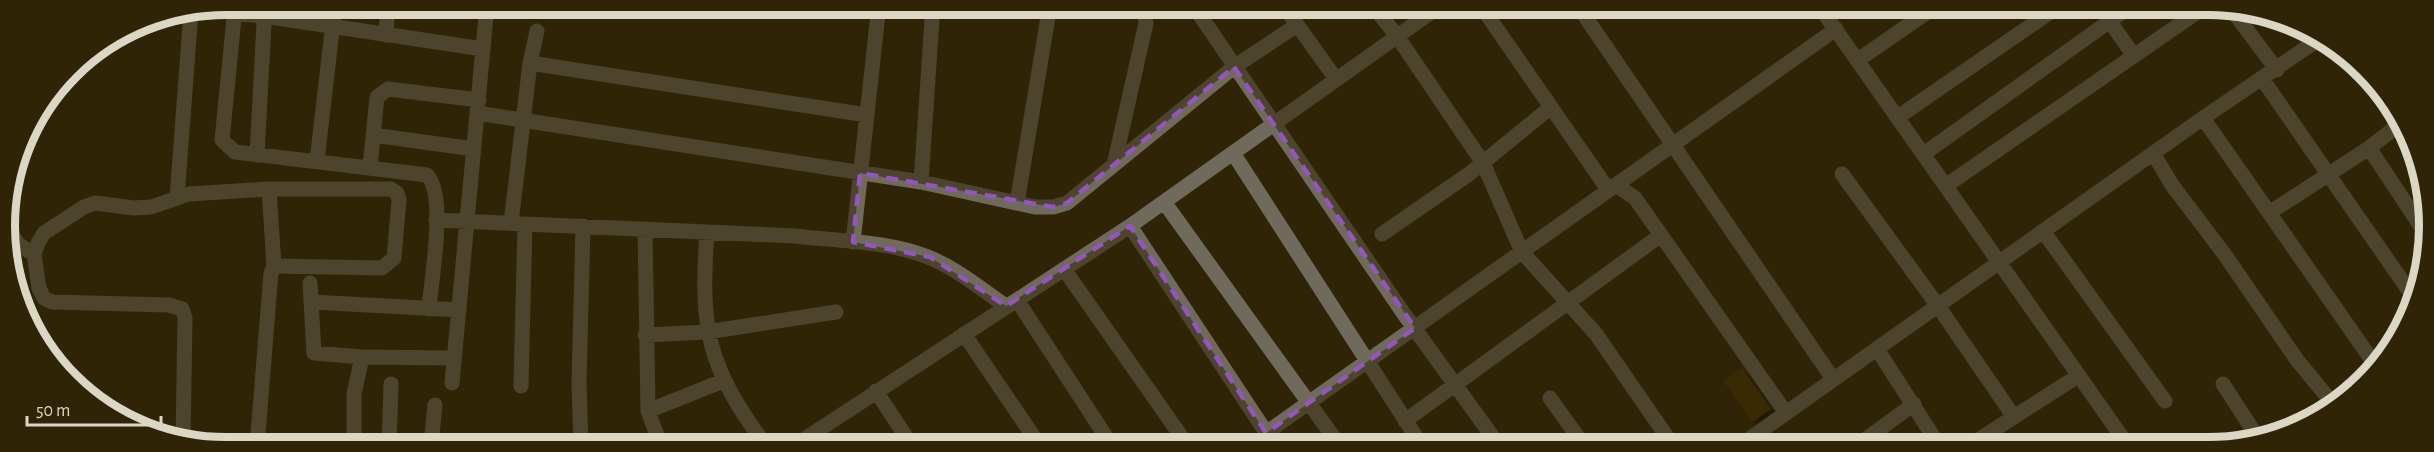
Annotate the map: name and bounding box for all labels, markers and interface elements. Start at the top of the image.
scale bar [27,389,160,427]
text: 50 m [36,402,70,420]

